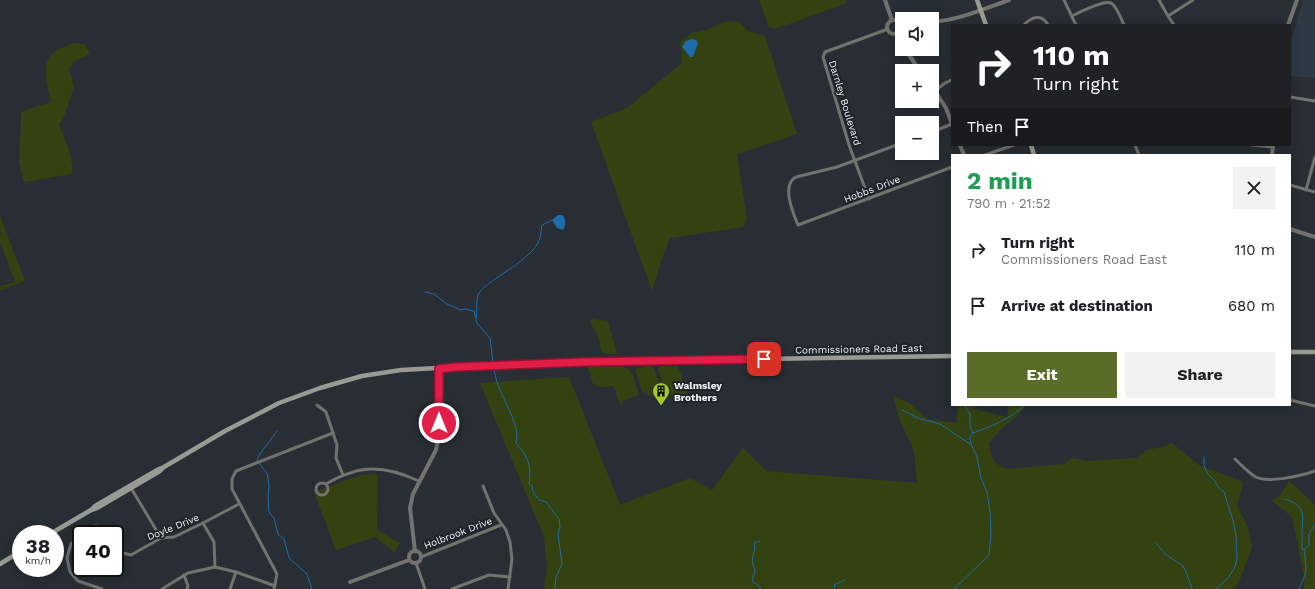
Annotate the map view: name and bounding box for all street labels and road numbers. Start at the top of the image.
street label: Darnley Boulevard [827,59,863,147]
street label: Hobbs Drive [842,173,902,205]
street label: Commissioners Road East [795,342,924,356]
street label: Doyle Drive [145,511,201,542]
street label: Holbrook Drive [422,515,494,551]

